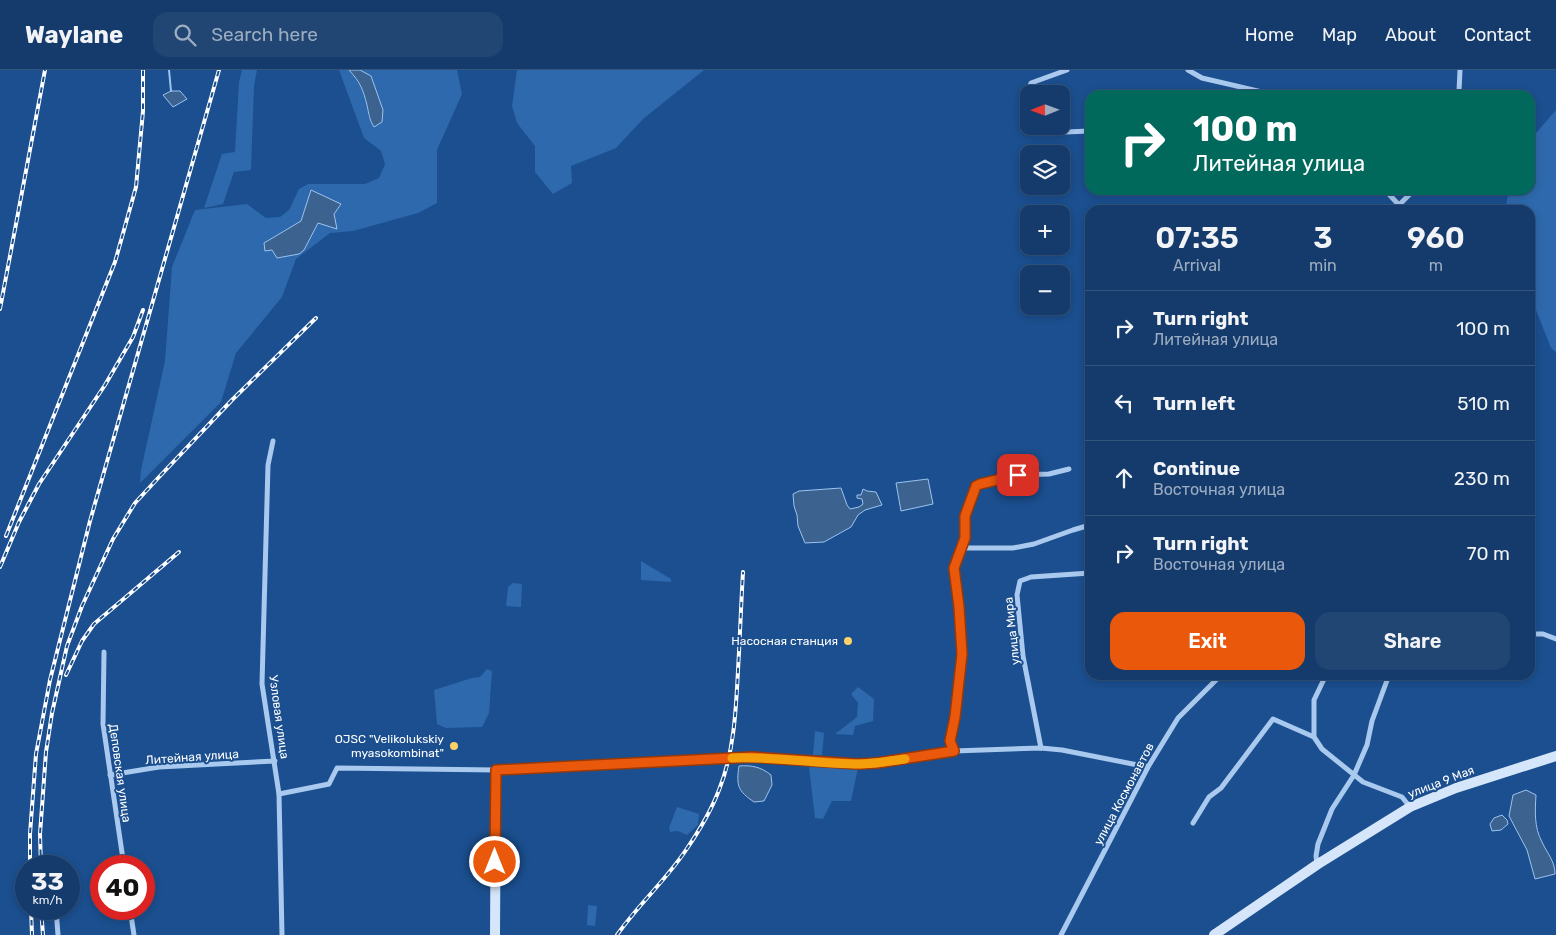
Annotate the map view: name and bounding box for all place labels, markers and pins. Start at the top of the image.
pin [997,454,1039,496]
place label: Насосная станция [731,634,838,648]
marker: Насосная станция [842,635,854,647]
place label: OJSC "Velikolukskiy myasokombinat" [335,732,444,760]
marker: OJSC "Velikolukskiy myasokombinat" [448,740,460,752]

